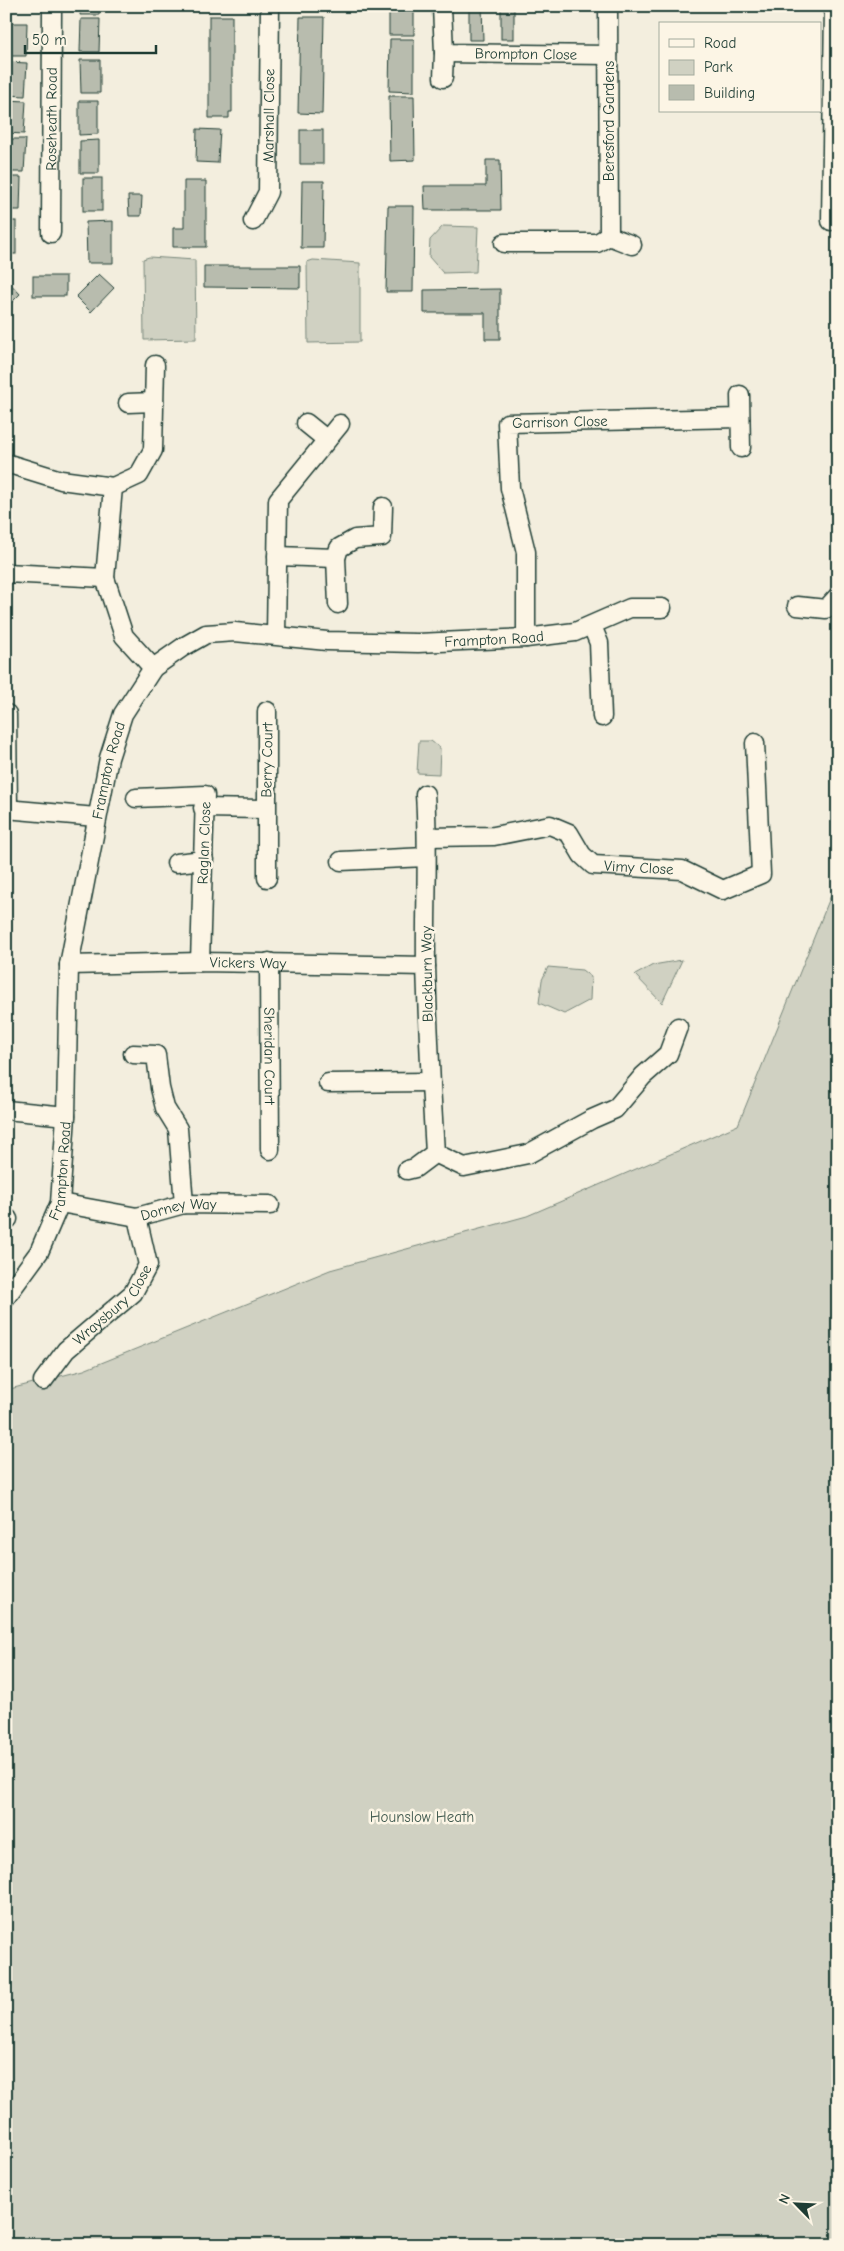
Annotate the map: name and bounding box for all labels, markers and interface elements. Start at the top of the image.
scale bar [25,22,156,54]
legend [659,22,822,112]
text: 50 m [32,31,67,49]
text: Road [704,34,736,52]
street label: Brompton Close [475,44,578,64]
text: Park [704,58,733,76]
street label: Beresford Gardens [600,61,618,181]
street label: Roseheath Road [42,67,61,171]
street label: Marshall Close [259,68,278,163]
text: Building [704,84,755,102]
street label: Garrison Close [512,412,608,432]
street label: Frampton Road [444,627,545,651]
street label: Frampton Road [88,719,129,821]
street label: Berry Court [257,721,277,798]
street label: Raglan Close [194,801,214,885]
street label: Vimy Close [604,857,675,879]
street label: Blackburn Way [417,925,437,1022]
street label: Vickers Way [209,953,287,973]
street label: Sheridan Court [260,1007,279,1105]
street label: Frampton Road [45,1121,75,1223]
street label: Dorney Way [139,1195,217,1225]
street label: Wraysbury Close [69,1261,156,1349]
park label: Hounslow Heath [370,1808,474,1826]
north arrow [772,2178,822,2228]
text: N [775,2191,794,2207]

